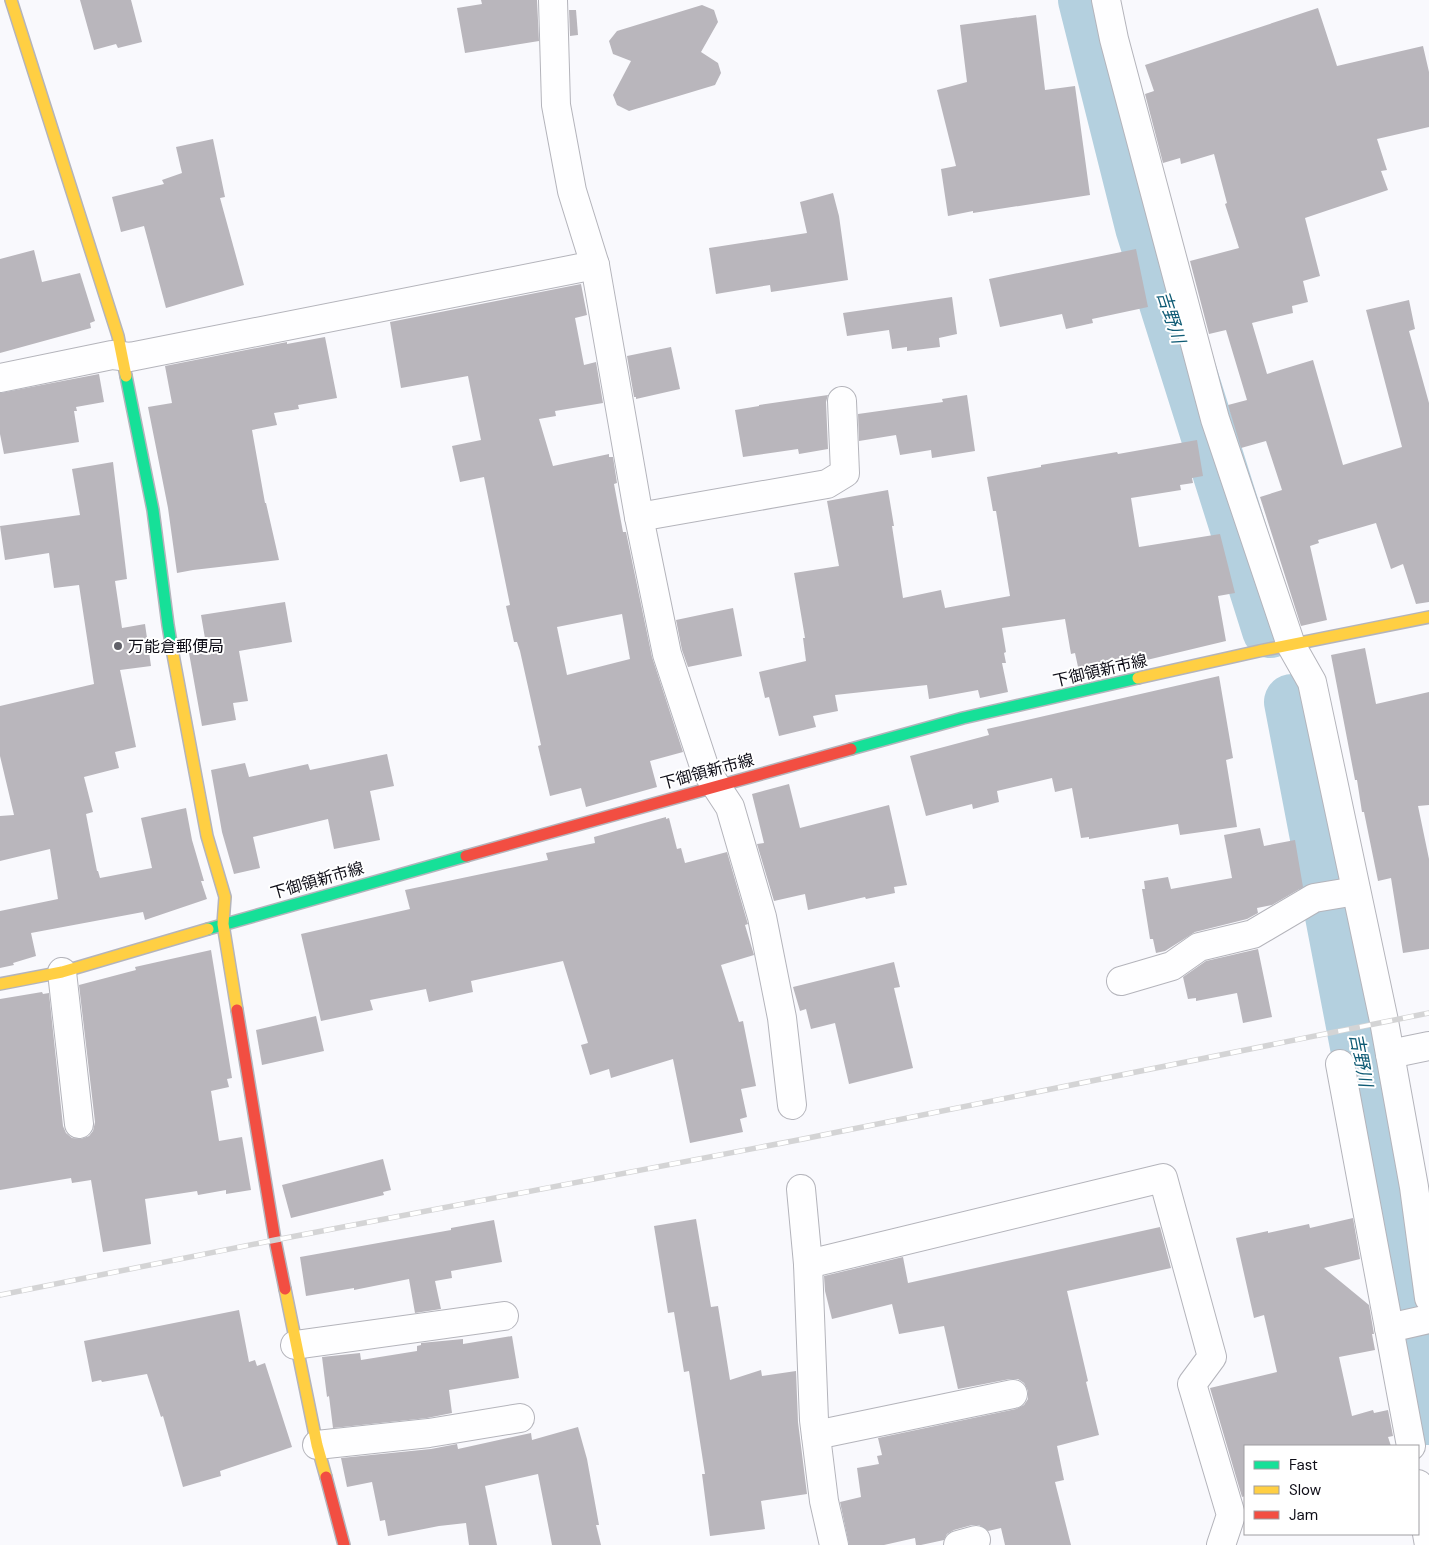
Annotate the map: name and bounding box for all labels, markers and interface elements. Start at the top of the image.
water label: 吉野川 [1151,288,1191,348]
place label: 万能倉郵便局 [128,636,224,657]
marker: 万能倉郵便局 [112,640,124,652]
street label: 下御領新市線 [1051,649,1149,692]
street label: 下御領新市線 [658,749,756,794]
street label: 下御領新市線 [268,857,366,904]
water label: 吉野川 [1344,1031,1378,1091]
legend [1244,1445,1419,1535]
text: Fast [1289,1455,1318,1475]
text: Slow [1289,1480,1322,1500]
text: Jam [1289,1505,1318,1525]

